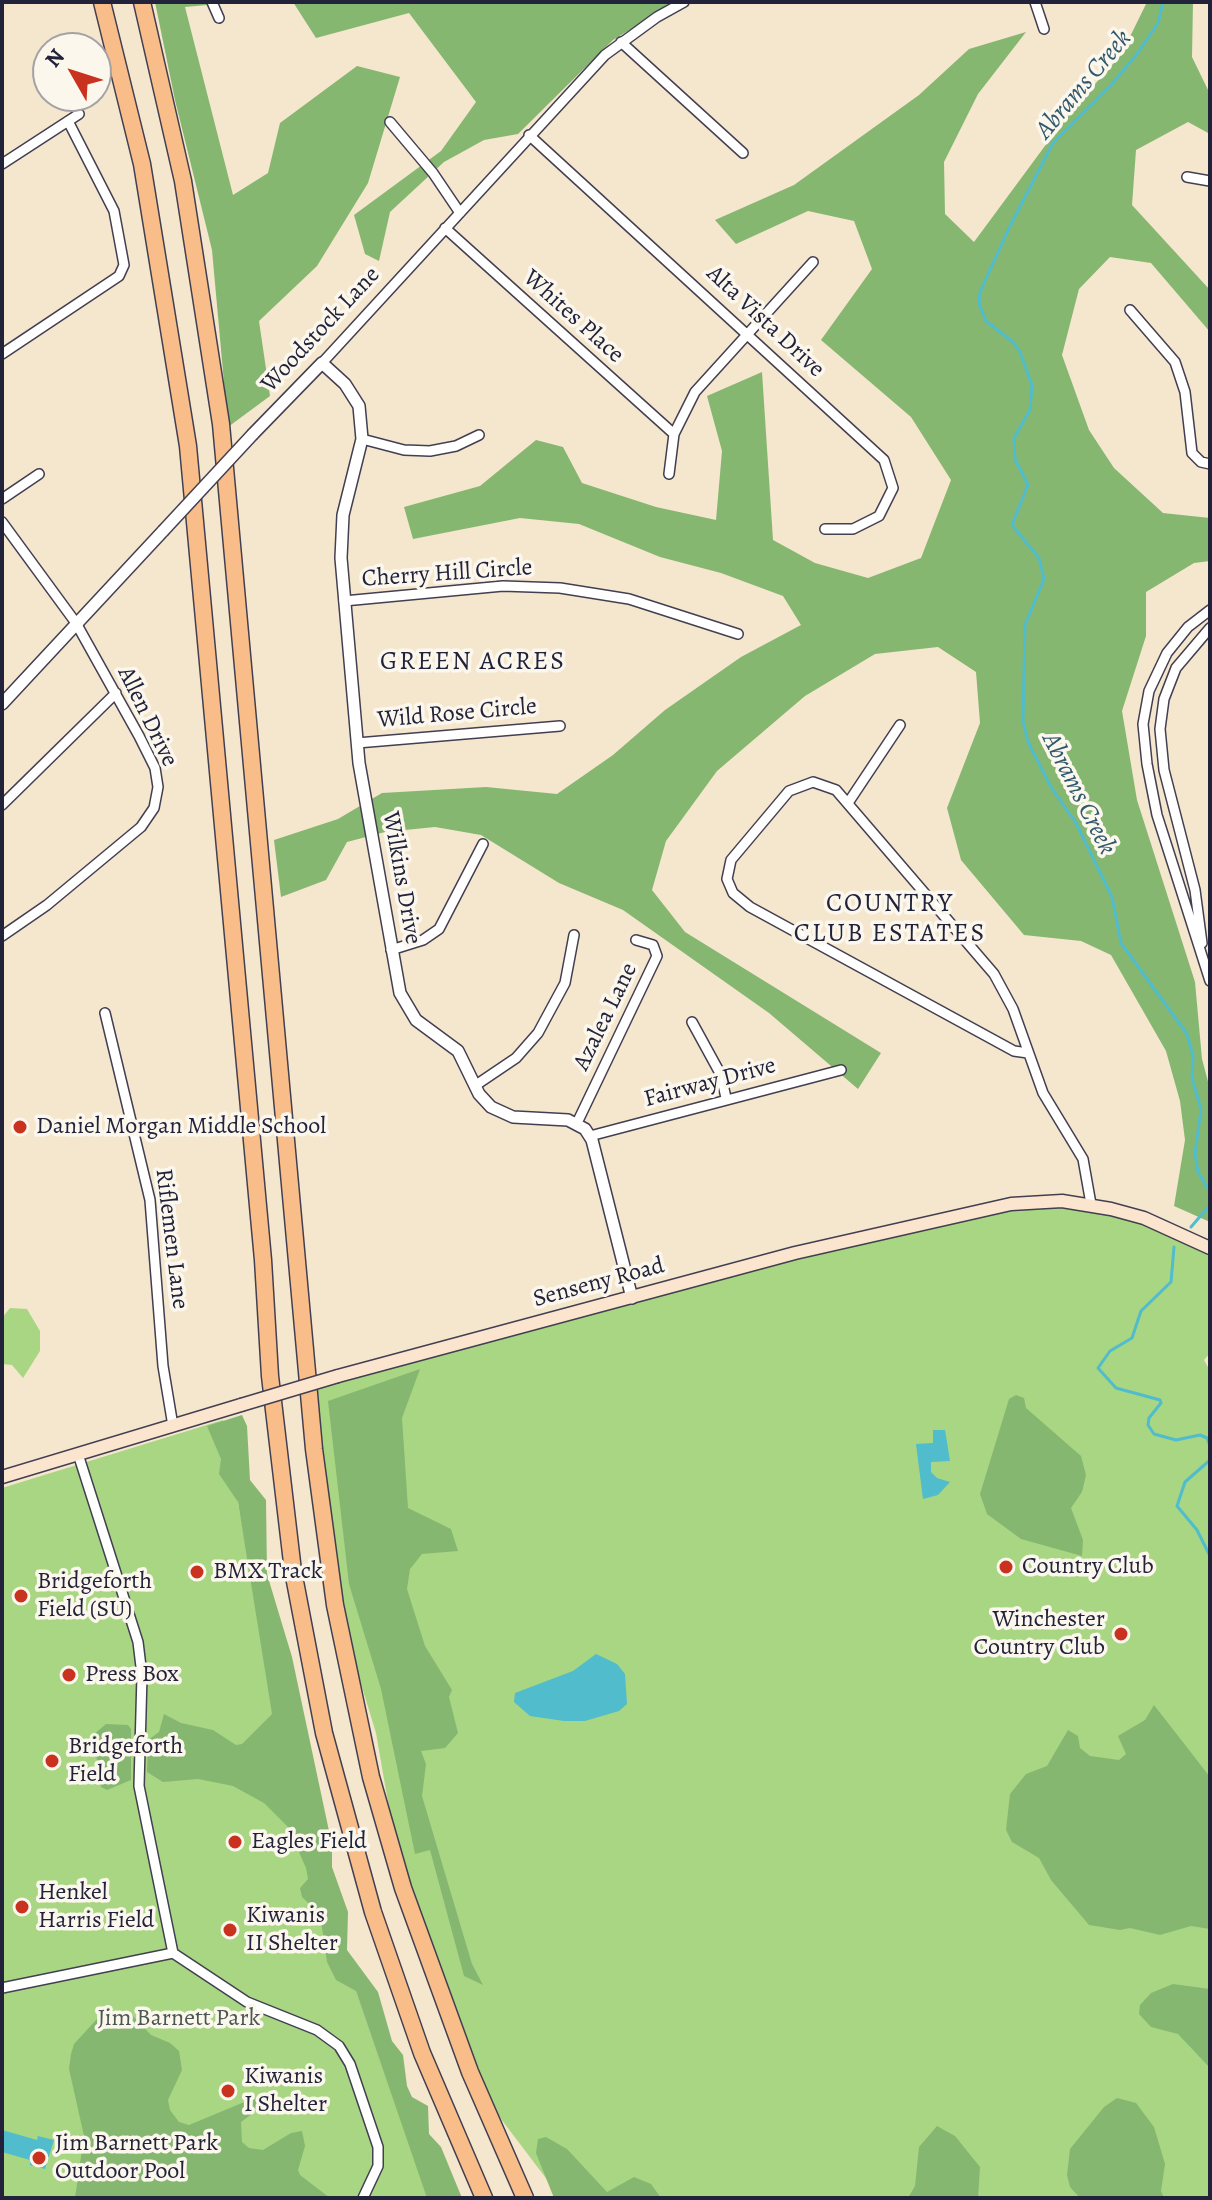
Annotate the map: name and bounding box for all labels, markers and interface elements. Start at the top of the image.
water label: Abrams Creek [1029,24,1139,146]
north arrow [32,32,112,112]
text: N [38,42,72,74]
street label: Alta Vista Drive [700,260,830,384]
street label: Woodstock Lane [256,261,386,399]
street label: Whites Place [517,264,629,370]
street label: Cherry Hill Circle [361,554,533,594]
district label: GREEN ACRES [380,647,566,679]
street label: Allen Drive [110,662,184,772]
street label: Wild Rose Circle [376,693,538,735]
water label: Abrams Creek [1034,728,1122,860]
street label: Wilkins Drive [375,809,427,947]
district label: COUNTRY CLUB ESTATES [794,889,986,950]
street label: Azalea Lane [568,959,644,1075]
street label: Fairway Drive [641,1052,779,1114]
place label: Daniel Morgan Middle School [36,1113,326,1141]
marker: Daniel Morgan Middle School [11,1118,29,1136]
street label: Riflemen Lane [148,1167,194,1311]
street label: Senseny Road [530,1252,668,1314]
place label: Country Club [1022,1553,1154,1581]
place label: BMX Track [213,1558,323,1586]
marker: Country Club [997,1558,1015,1576]
marker: BMX Track [188,1563,206,1581]
place label: Bridgeforth Field (SU) [37,1568,152,1624]
marker: Bridgeforth Field (SU) [12,1587,30,1605]
place label: Winchester Country Club [973,1606,1105,1662]
marker: Winchester Country Club [1112,1625,1130,1643]
place label: Press Box [85,1661,179,1689]
marker: Press Box [60,1666,78,1684]
place label: Bridgeforth Field [68,1733,183,1789]
marker: Bridgeforth Field [43,1752,61,1770]
place label: Eagles Field [251,1828,367,1856]
marker: Eagles Field [226,1833,244,1851]
place label: Henkel Harris Field [38,1879,154,1935]
marker: Henkel Harris Field [13,1898,31,1916]
place label: Kiwanis II Shelter [246,1902,338,1958]
marker: Kiwanis II Shelter [221,1921,239,1939]
park label: Jim Barnett Park [97,2005,261,2033]
place label: Kiwanis I Shelter [244,2063,327,2119]
marker: Kiwanis I Shelter [219,2082,237,2100]
place label: Jim Barnett Park Outdoor Pool [55,2130,218,2186]
marker: Jim Barnett Park Outdoor Pool [30,2149,48,2167]

